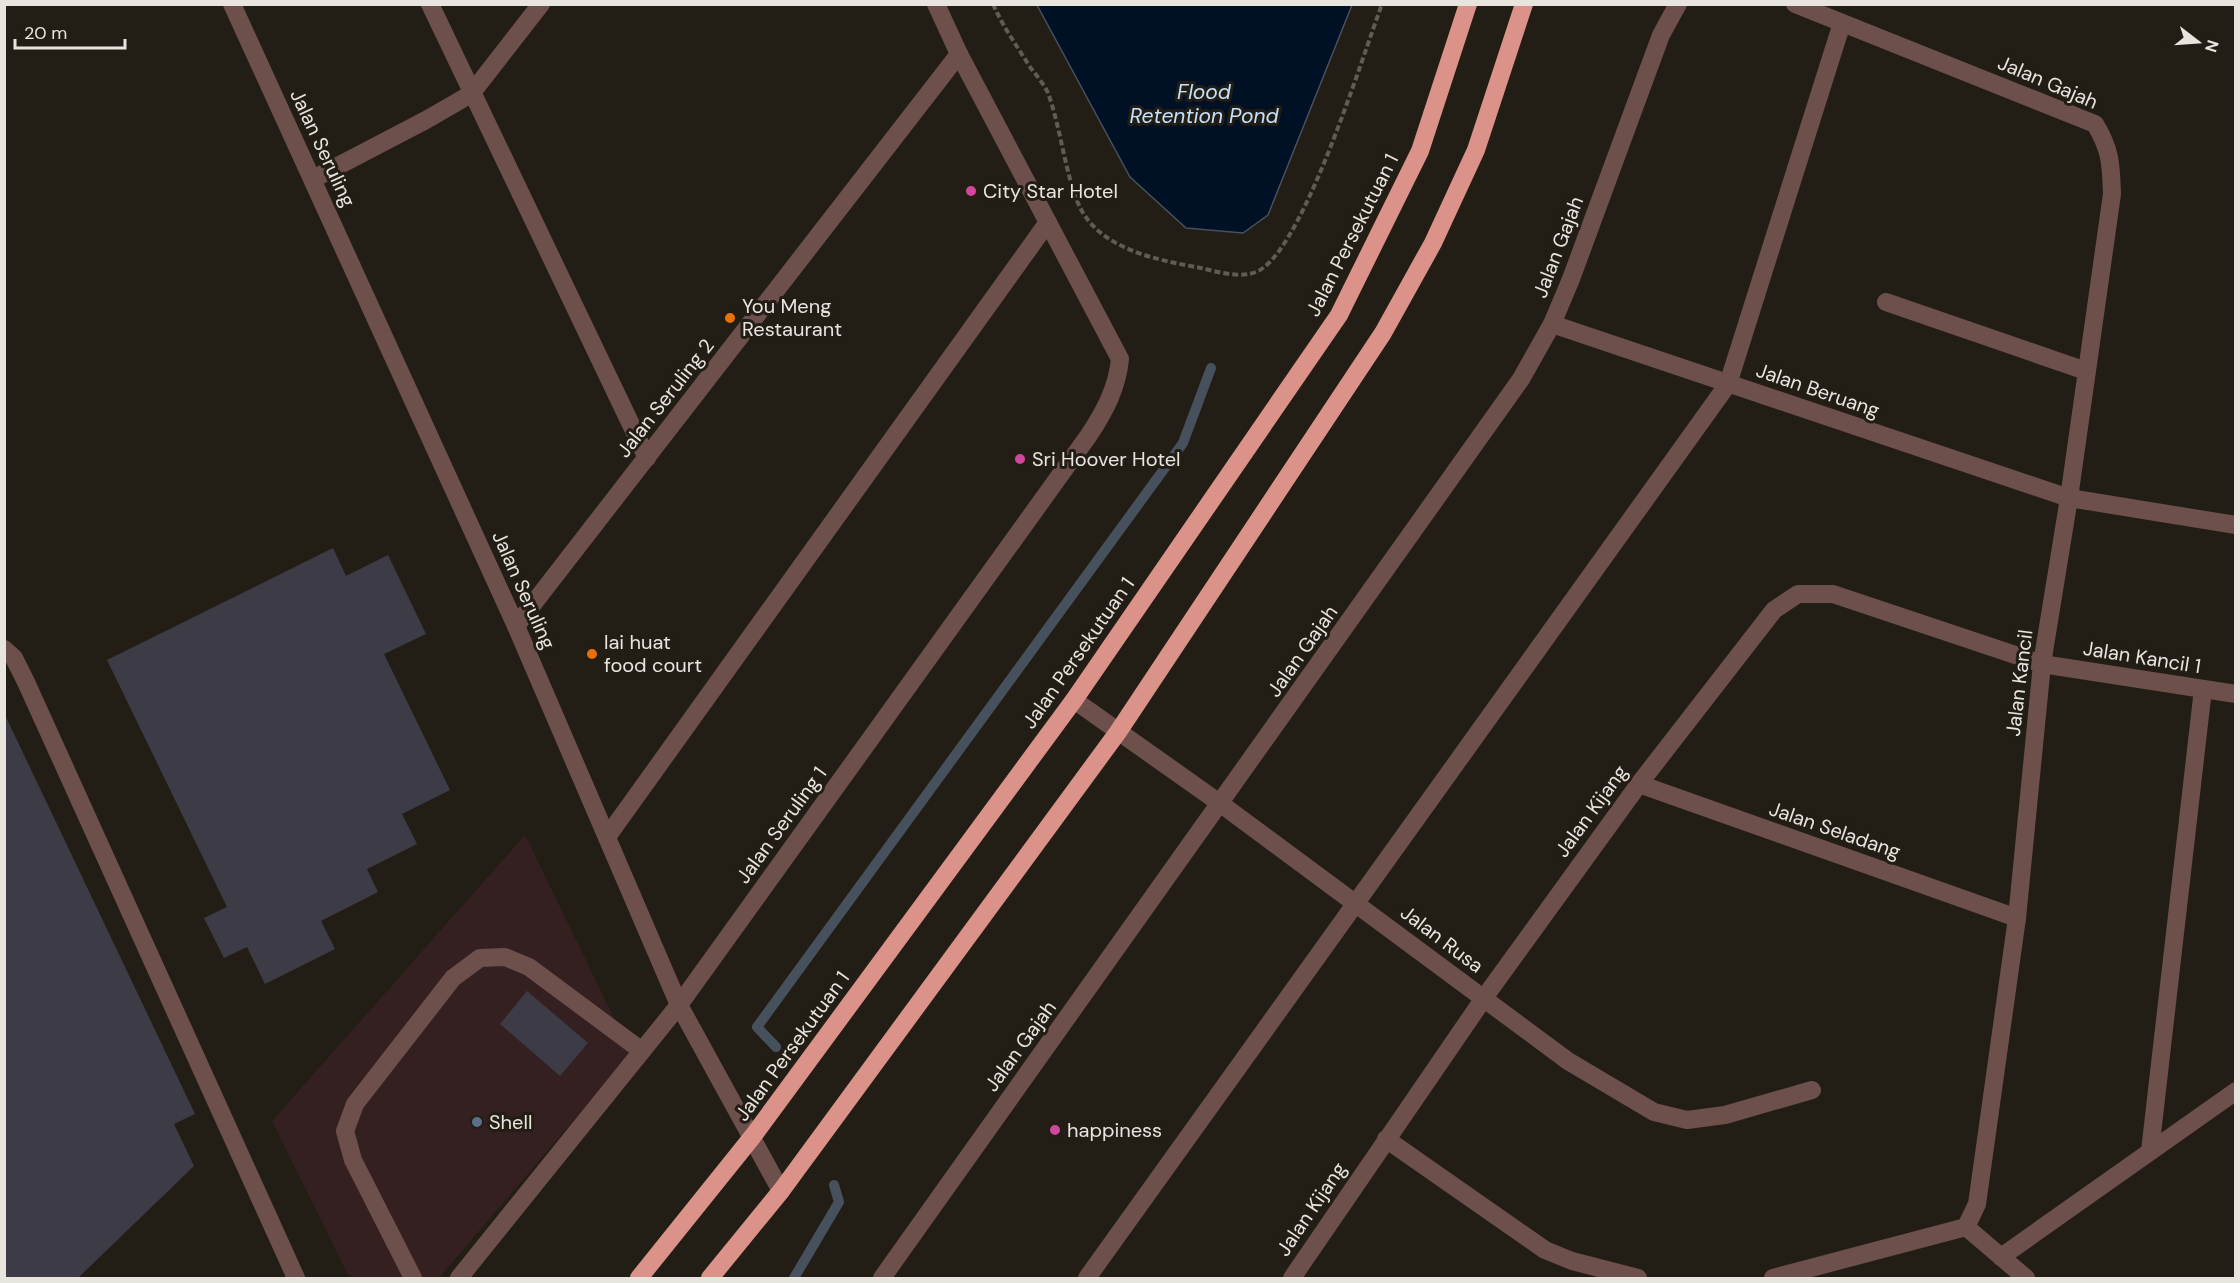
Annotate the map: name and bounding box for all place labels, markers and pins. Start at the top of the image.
place label: City Star Hotel [983,178,1118,204]
marker: City Star Hotel [964,184,978,198]
place label: You Meng Restaurant [742,293,842,342]
marker: You Meng Restaurant [723,311,737,325]
place label: Sri Hoover Hotel [1032,446,1181,472]
marker: Sri Hoover Hotel [1013,452,1027,466]
place label: lai huat food court [604,629,702,678]
marker: lai huat food court [585,647,599,661]
place label: Shell [489,1109,532,1135]
marker: Shell [470,1115,484,1129]
place label: happiness [1067,1117,1162,1143]
marker: happiness [1048,1123,1062,1137]

